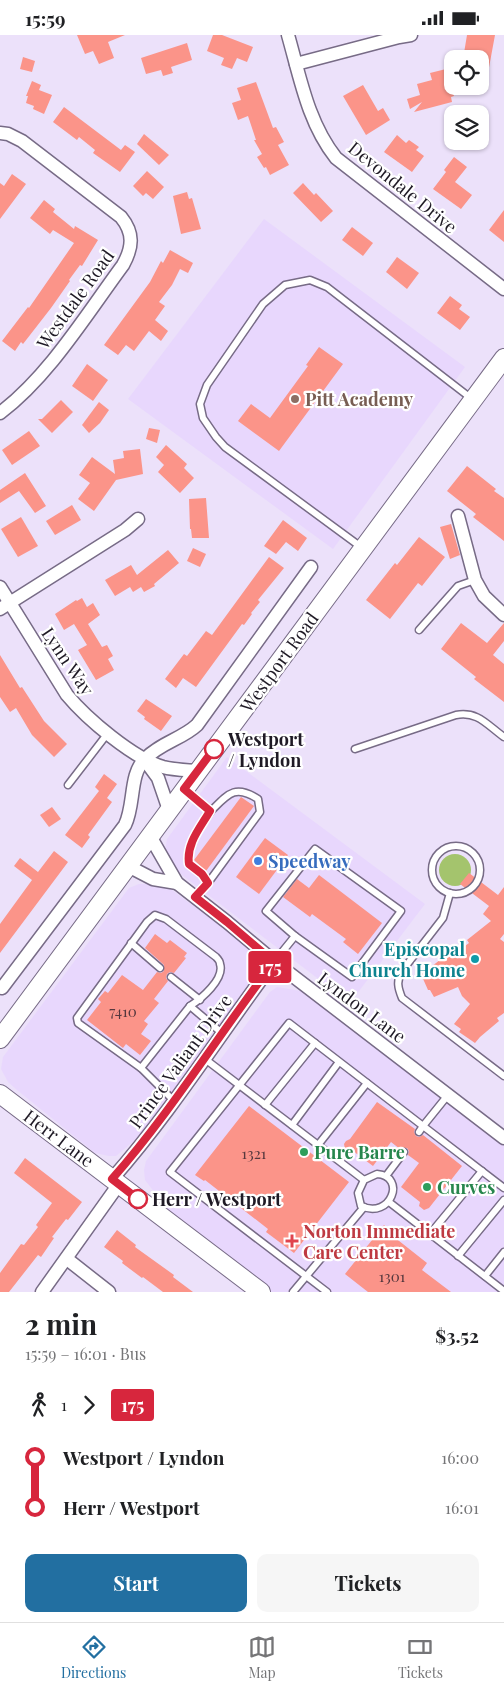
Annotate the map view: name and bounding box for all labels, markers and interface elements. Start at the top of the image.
text: 15:59 [25,5,66,31]
map controls [444,50,489,150]
button: locate [444,50,489,95]
button: layers [444,105,489,150]
street label: Devondale Drive [344,136,462,238]
street label: Westdale Road [30,244,120,354]
place label: Pitt Academy [305,387,414,411]
marker: Pitt Academy [289,393,301,405]
street label: Westport Road [234,607,324,718]
street label: Lynn Way [36,622,100,700]
place label: Westport / Lyndon [227,727,304,772]
marker: Westport / Lyndon [204,739,224,759]
place label: Speedway [268,849,351,873]
marker: Speedway [252,855,264,867]
place label: Episcopal Church Home [349,937,465,982]
line badge: 175 [241,951,299,983]
marker: Episcopal Church Home [469,953,481,965]
text: 175 [258,955,282,979]
street label: Lyndon Lane [313,966,411,1048]
street label: Prince Valiant Drive [123,989,237,1133]
house number: 7410 [109,1001,137,1021]
street label: Herr Lane [19,1104,99,1172]
place label: Pure Barre [314,1140,405,1164]
house number: 1321 [242,1143,267,1163]
marker: Pure Barre [298,1146,310,1158]
place label: Curves [437,1175,495,1199]
marker: Curves [421,1181,433,1193]
place label: Herr / Westport [152,1187,282,1211]
marker: Herr / Westport [128,1189,148,1209]
place label: Norton Immediate Care Center [303,1219,455,1264]
marker: Norton Immediate Care Center [285,1234,299,1248]
house number: 1301 [379,1266,406,1286]
text: 2 min [25,1305,97,1342]
text: $3.52 [435,1322,479,1348]
text: 15:59 – 16:01 · Bus [25,1343,146,1364]
icon: walk [25,1391,53,1419]
icon: forward [75,1391,103,1419]
text: 175 [121,1393,144,1417]
text: 1 [61,1394,67,1415]
text: Westport / Lyndon [63,1444,224,1470]
text: 16:00 [441,1447,479,1468]
text: Herr / Westport [63,1494,200,1520]
text: 16:01 [445,1497,479,1518]
button: Start [25,1554,247,1612]
button: Tickets [257,1554,479,1612]
tab: Directions [61,1633,126,1682]
tab: Map [248,1633,276,1682]
tab: Tickets [398,1633,443,1682]

